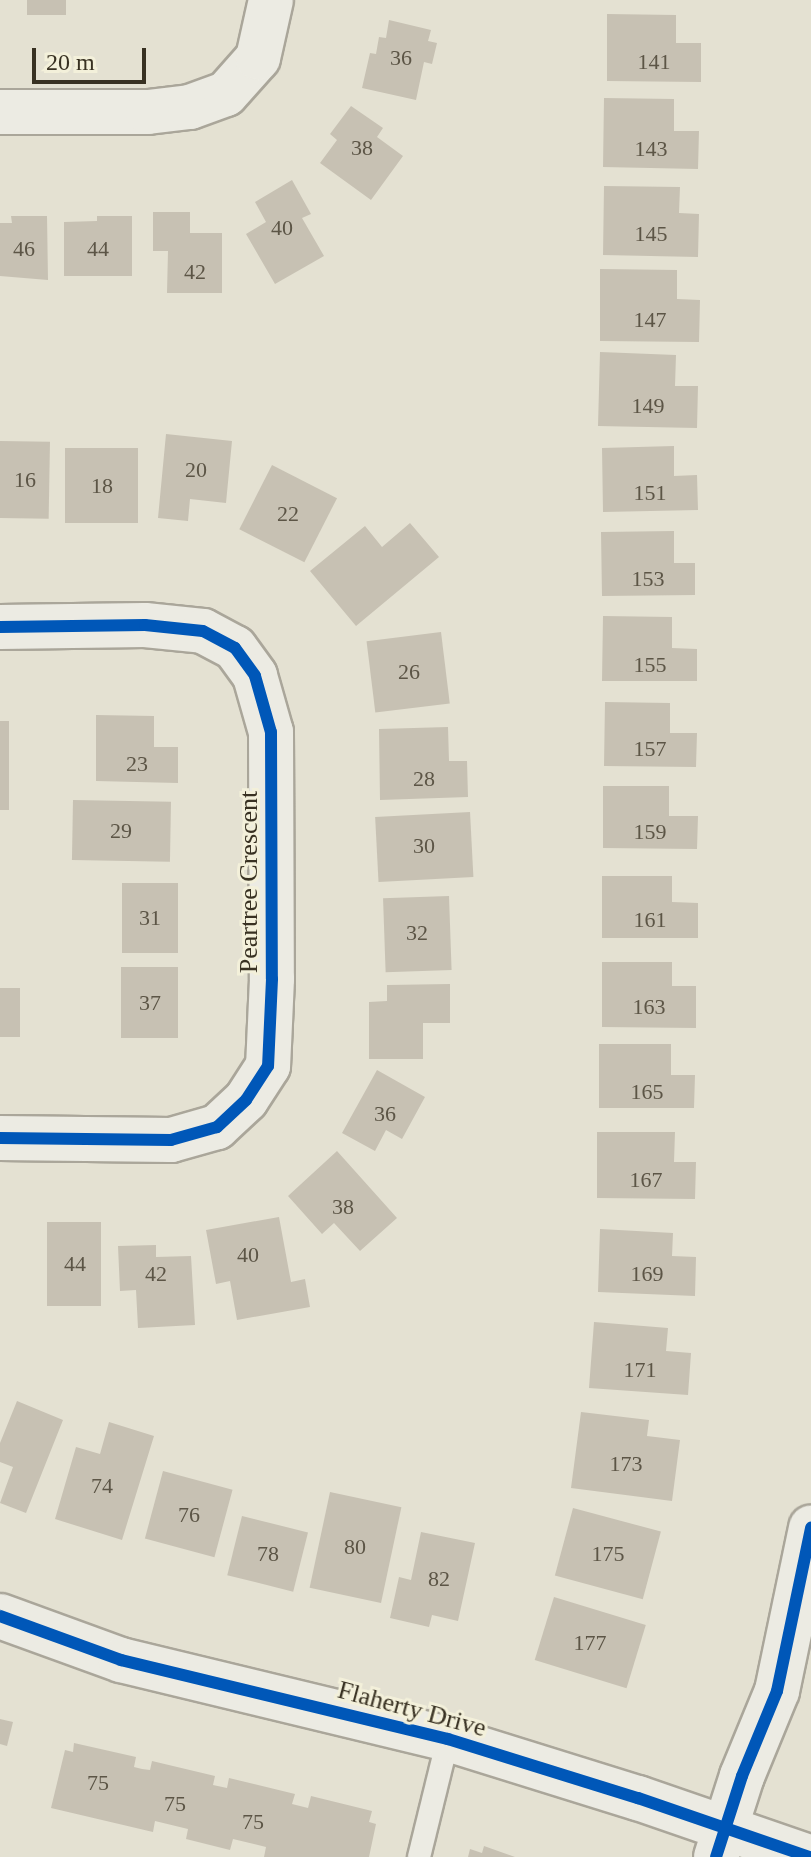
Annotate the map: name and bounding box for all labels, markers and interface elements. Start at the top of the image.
scale bar [36,32,150,82]
house number: 36 [390,45,412,71]
text: 20 m [46,49,95,75]
house number: 141 [638,49,670,75]
house number: 38 [351,135,373,161]
house number: 143 [634,136,668,162]
house number: 40 [271,215,293,241]
house number: 145 [634,221,668,247]
house number: 46 [13,236,35,262]
house number: 44 [87,236,109,262]
house number: 42 [184,259,206,285]
house number: 147 [634,307,666,333]
house number: 149 [632,393,664,419]
house number: 20 [185,457,207,483]
house number: 16 [14,467,36,493]
house number: 18 [91,473,113,499]
house number: 151 [634,480,666,506]
house number: 22 [277,501,299,527]
house number: 153 [632,566,664,592]
house number: 155 [634,652,666,678]
house number: 26 [398,659,420,685]
house number: 157 [634,736,666,762]
house number: 23 [126,751,148,777]
house number: 28 [413,766,435,792]
street label: Peartree Crescent [233,791,265,973]
house number: 29 [110,818,132,844]
house number: 159 [634,819,666,845]
house number: 30 [413,833,435,859]
house number: 31 [139,905,161,931]
house number: 161 [634,907,666,933]
house number: 32 [406,920,428,946]
house number: 37 [139,990,161,1016]
house number: 163 [632,994,666,1020]
house number: 165 [630,1079,664,1105]
house number: 36 [374,1101,396,1127]
house number: 167 [630,1167,662,1193]
house number: 38 [332,1194,354,1220]
house number: 40 [237,1242,259,1268]
house number: 44 [64,1251,86,1277]
house number: 42 [145,1261,167,1287]
house number: 169 [630,1261,664,1287]
house number: 171 [624,1357,656,1383]
house number: 173 [610,1451,642,1477]
house number: 74 [91,1473,113,1499]
house number: 76 [178,1502,200,1528]
house number: 80 [344,1534,366,1560]
house number: 78 [257,1541,279,1567]
house number: 175 [592,1541,624,1567]
house number: 82 [428,1566,450,1592]
house number: 177 [574,1630,606,1656]
street label: Flaherty Drive [334,1674,490,1744]
house number: 75 [87,1770,109,1796]
house number: 75 [164,1791,186,1817]
house number: 75 [242,1809,264,1835]

